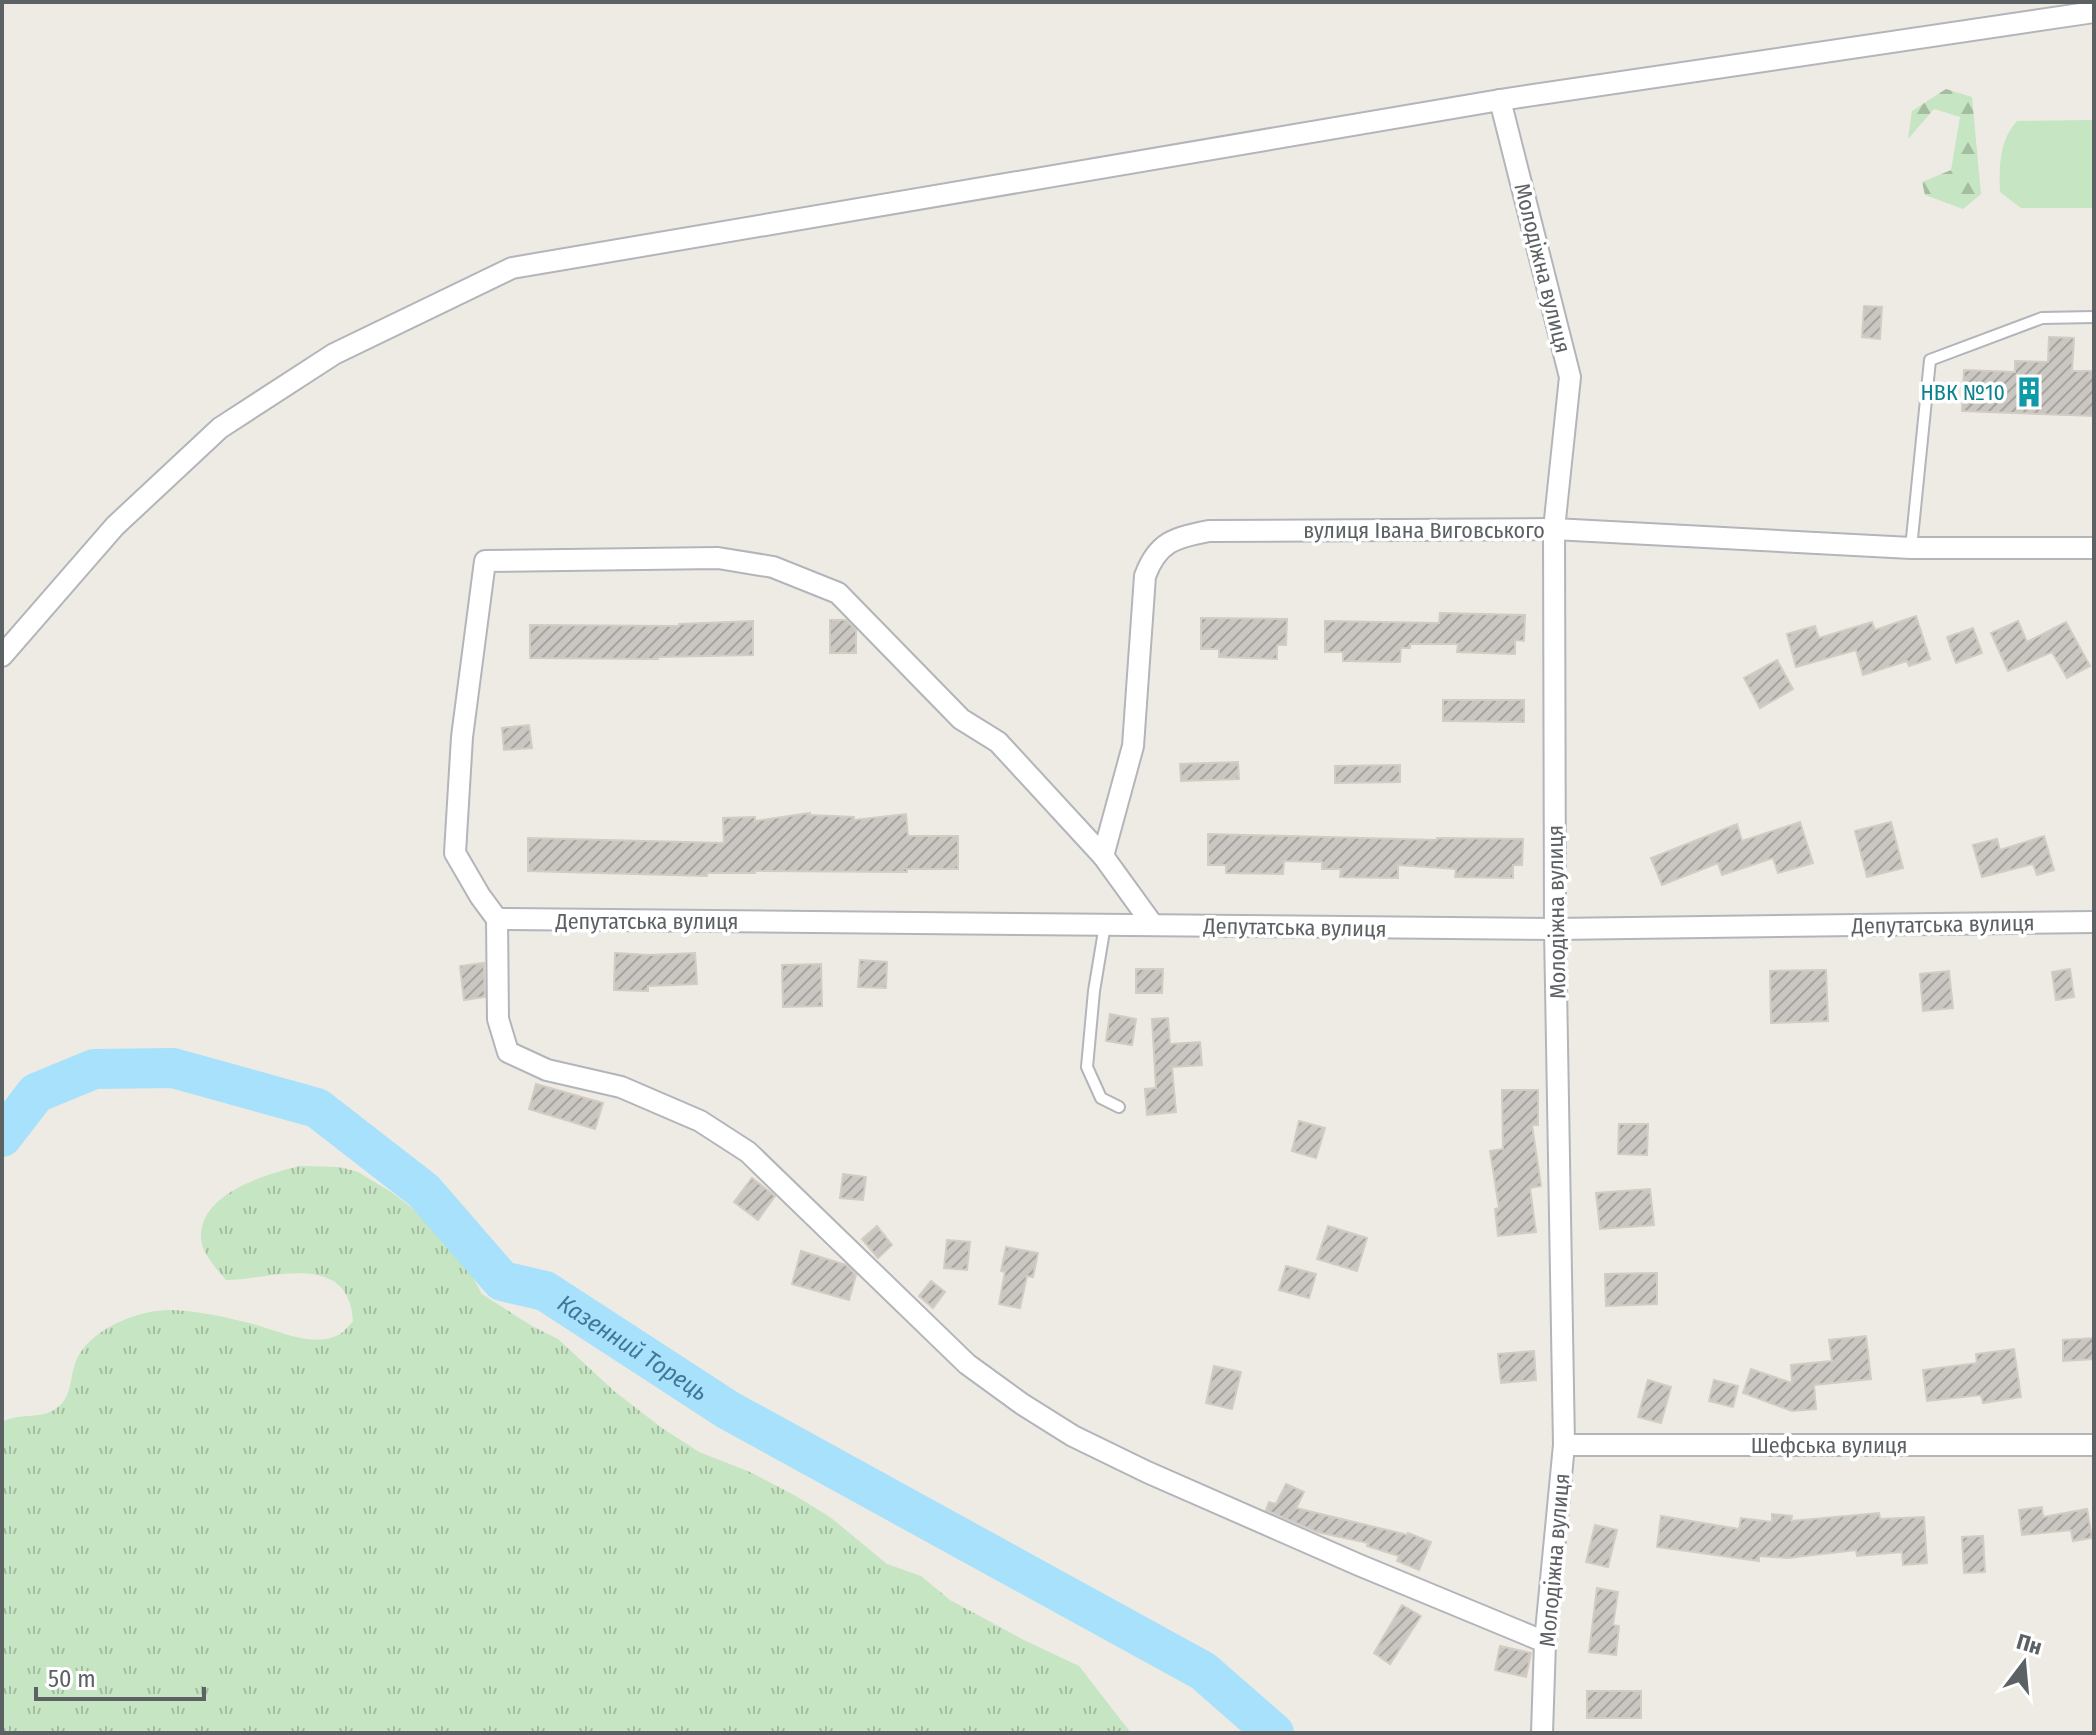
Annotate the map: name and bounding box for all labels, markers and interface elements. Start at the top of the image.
street label: Молодіжна вулиця [1508,180,1577,356]
building icon: НВК №10 [2012,375,2046,409]
place label: НВК №10 [1921,379,2005,406]
street label: вулиця Івана Виговського [1303,517,1545,544]
street label: Молодіжна вулиця [1541,825,1572,999]
street label: Депутатська вулиця [555,908,739,935]
street label: Депутатська вулиця [1850,909,2035,940]
street label: Депутатська вулиця [1202,912,1387,943]
water label: Казенний Торець [552,1289,713,1407]
street label: Шефська вулиця [1751,1432,1907,1459]
street label: Молодіжна вулиця [1533,1472,1576,1648]
north arrow [1984,1623,2064,1703]
text: Пн [2014,1628,2045,1661]
scale bar [36,1651,204,1701]
text: 50 m [48,1665,96,1693]

